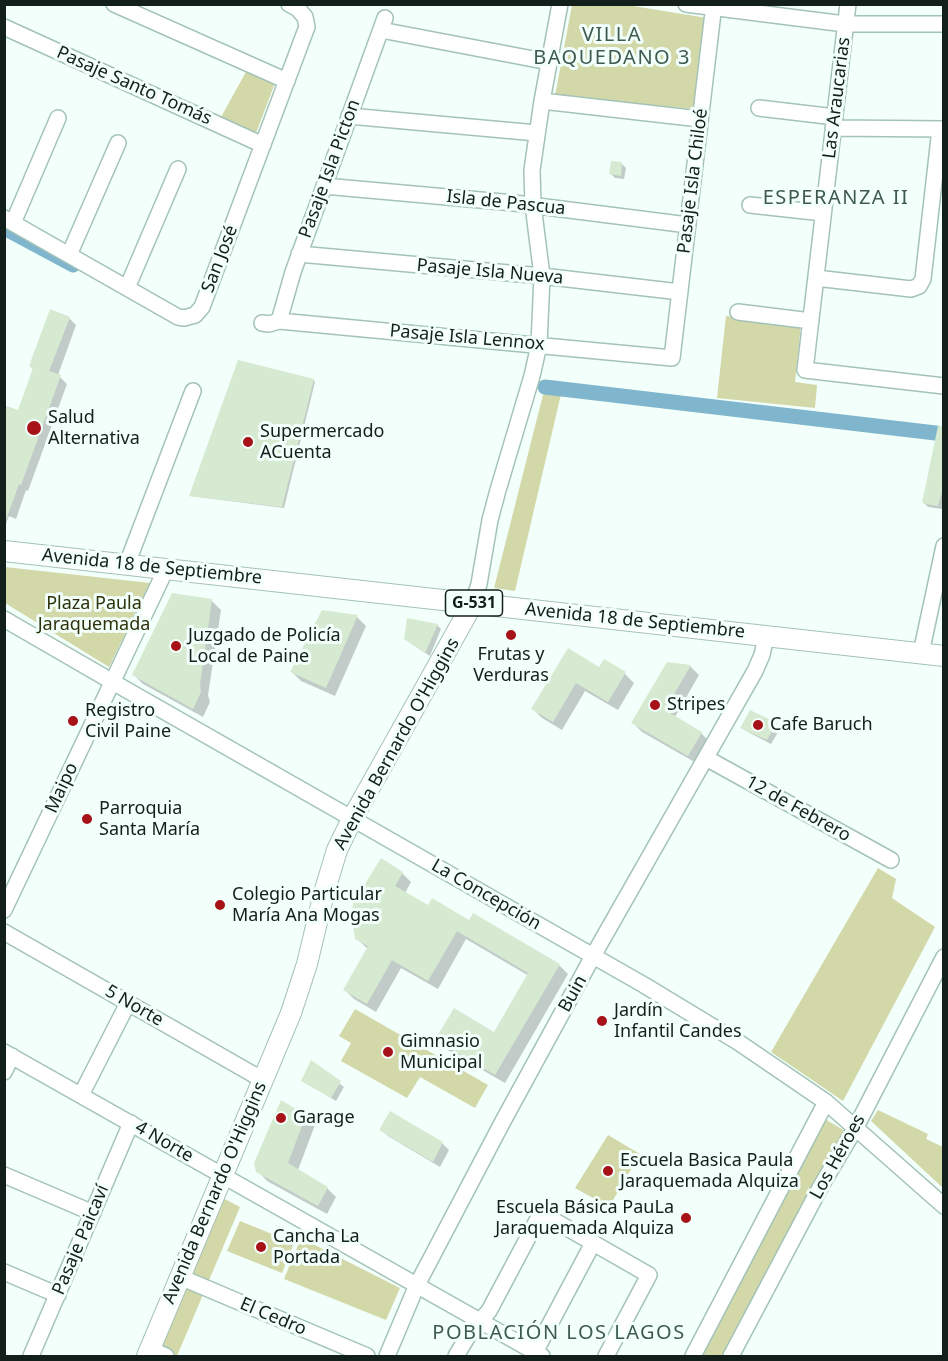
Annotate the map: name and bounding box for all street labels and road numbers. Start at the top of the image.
street label: Las Araucarias [819,36,855,160]
street label: Pasaje Santo Tomás [53,42,215,130]
street label: Pasaje Isla Picton [295,97,365,241]
street label: Pasaje Isla Chiloé [673,107,713,255]
street label: Isla de Pascua [445,186,567,220]
street label: San José [197,222,243,296]
street label: Pasaje Isla Nueva [416,255,564,289]
street label: Pasaje Isla Lennox [389,320,545,356]
street label: Avenida 18 de Septiembre [41,545,263,589]
road number: G-531 [446,590,502,616]
street label: Avenida 18 de Septiembre [524,599,746,643]
street label: Avenida Bernardo O'Higgins [330,634,464,854]
street label: Maipo [41,759,83,817]
street label: 12 de Febrero [742,771,854,847]
street label: La Concepción [427,855,545,935]
street label: Buin [554,972,592,1016]
street label: 5 Norte [101,981,167,1031]
street label: Avenida Bernardo O'Higgins [158,1079,272,1307]
street label: Los Héroes [806,1111,870,1203]
street label: 4 Norte [131,1117,197,1167]
street label: Pasaje Paicaví [48,1182,114,1298]
street label: El Cedro [237,1293,309,1341]

